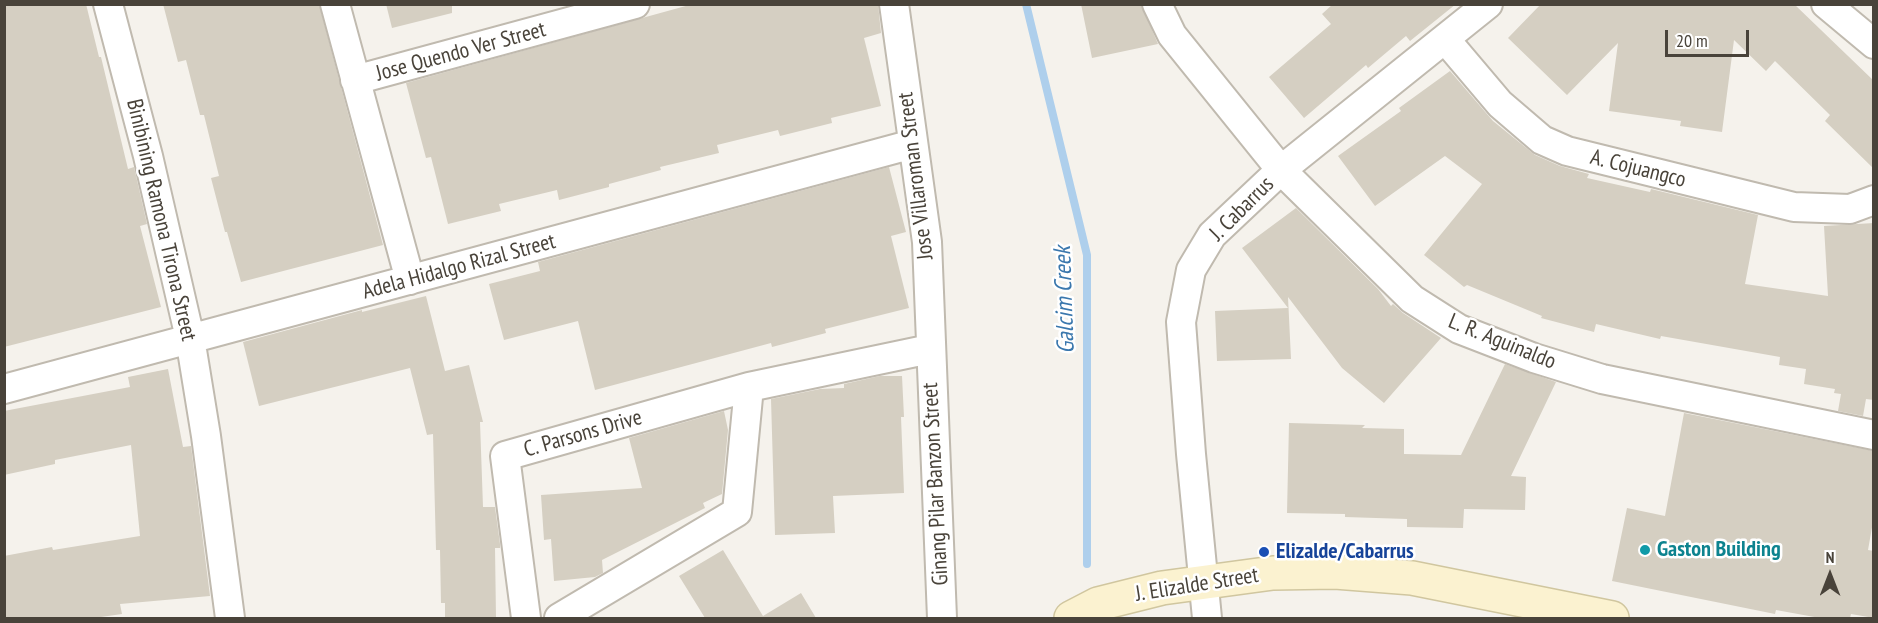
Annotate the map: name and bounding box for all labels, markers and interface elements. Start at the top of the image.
street label: Jose Quendo Ver Street [373,17,549,87]
scale bar [1668,18,1752,56]
text: 20 m [1676,29,1708,52]
street label: Jose Villaroman Street [893,91,939,261]
street label: Binibining Ramona Tirona Street [120,97,202,343]
street label: A. Cojuangco [1587,144,1689,194]
street label: J. Cabarrus [1204,171,1280,247]
street label: Adela Hidalgo Rizal Street [360,229,558,305]
water label: Galcim Creek [1049,246,1081,354]
street label: L. R. Aguinaldo [1444,309,1560,375]
street label: Ginang Pilar Banzon Street [918,382,954,586]
street label: C. Parsons Drive [521,405,645,463]
place label: Gaston Building [1657,537,1781,563]
place label: Elizalde/Cabarrus [1276,539,1414,565]
marker: Gaston Building [1638,543,1652,557]
marker: Elizalde/Cabarrus [1257,545,1271,559]
north arrow [1800,545,1860,605]
text: N [1826,547,1834,567]
street label: J. Elizalde Street [1134,562,1260,608]

